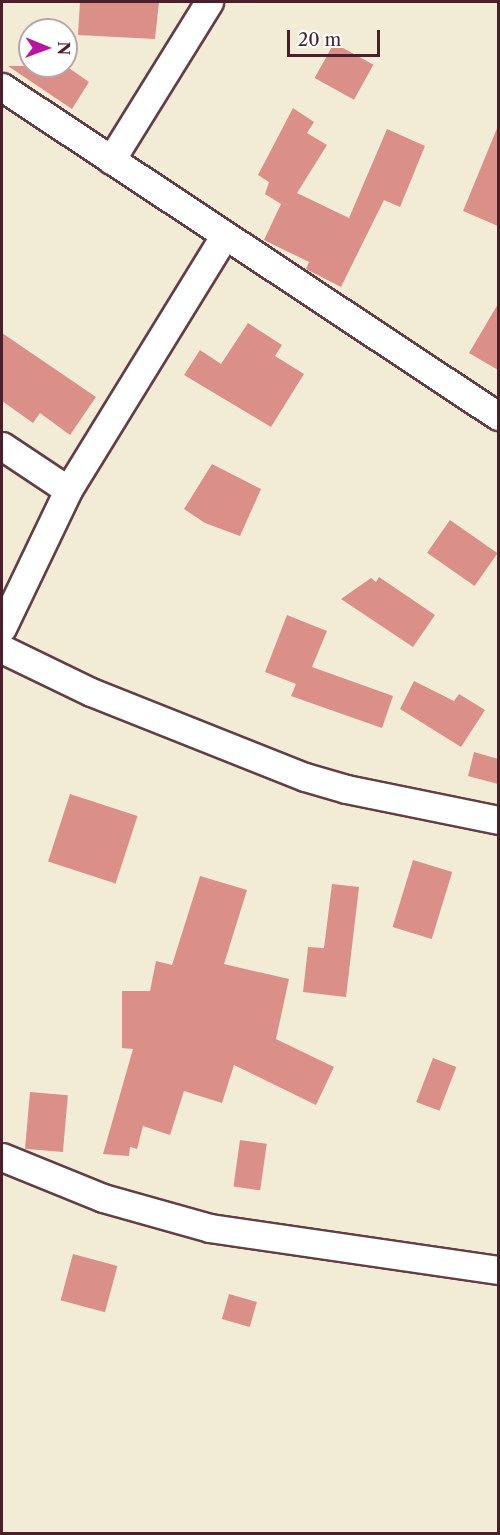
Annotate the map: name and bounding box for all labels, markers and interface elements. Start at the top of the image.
north arrow [18,18,78,78]
scale bar [290,18,383,56]
text: 20 m [298,29,341,51]
text: N [54,41,74,55]

